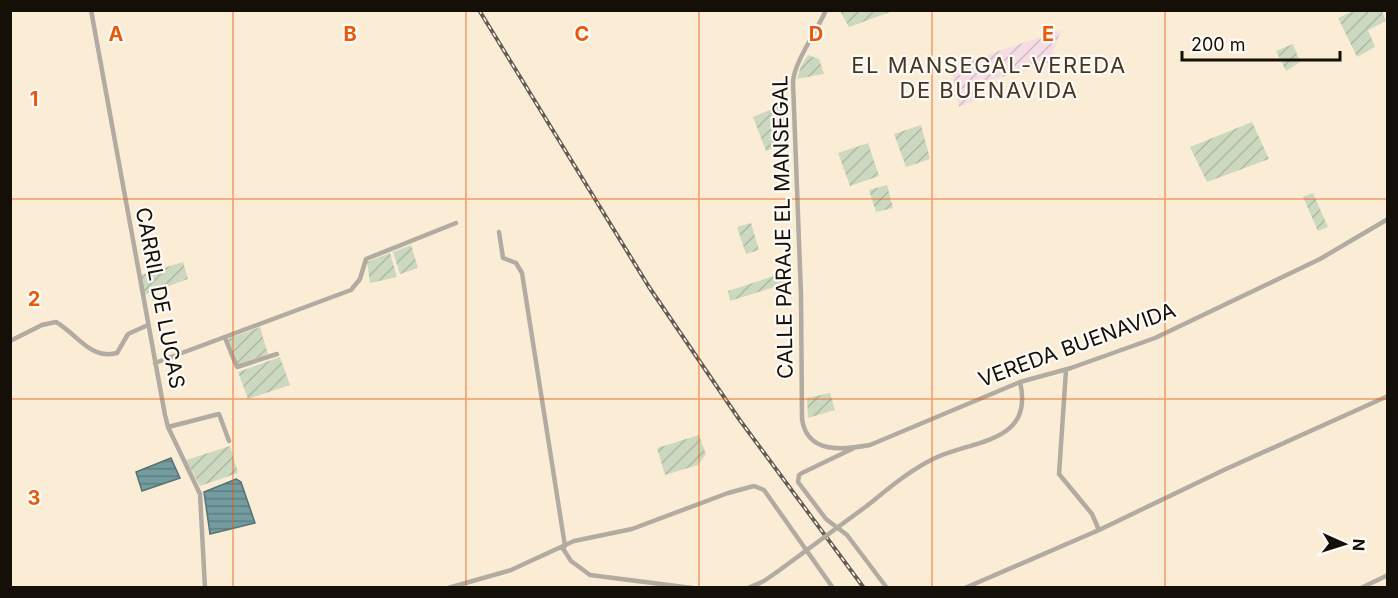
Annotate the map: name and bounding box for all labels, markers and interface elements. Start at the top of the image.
text: A [109,22,124,46]
text: B [343,22,357,46]
text: C [575,22,589,46]
text: D [809,22,823,46]
text: E [1042,22,1054,46]
scale bar [1182,24,1340,62]
text: 200 m [1191,34,1246,55]
district label: EL MANSEGAL-VEREDA DE BUENAVIDA [851,52,1127,103]
street label: CALLE PARAJE EL MANSEGAL [767,75,798,379]
text: 1 [30,87,38,111]
street label: CARRIL DE LUCAS [131,205,190,391]
text: 2 [28,287,40,311]
street label: VEREDA BUENAVIDA [975,297,1179,392]
text: 3 [28,486,40,510]
north arrow [1314,514,1374,574]
text: N [1349,538,1369,551]

